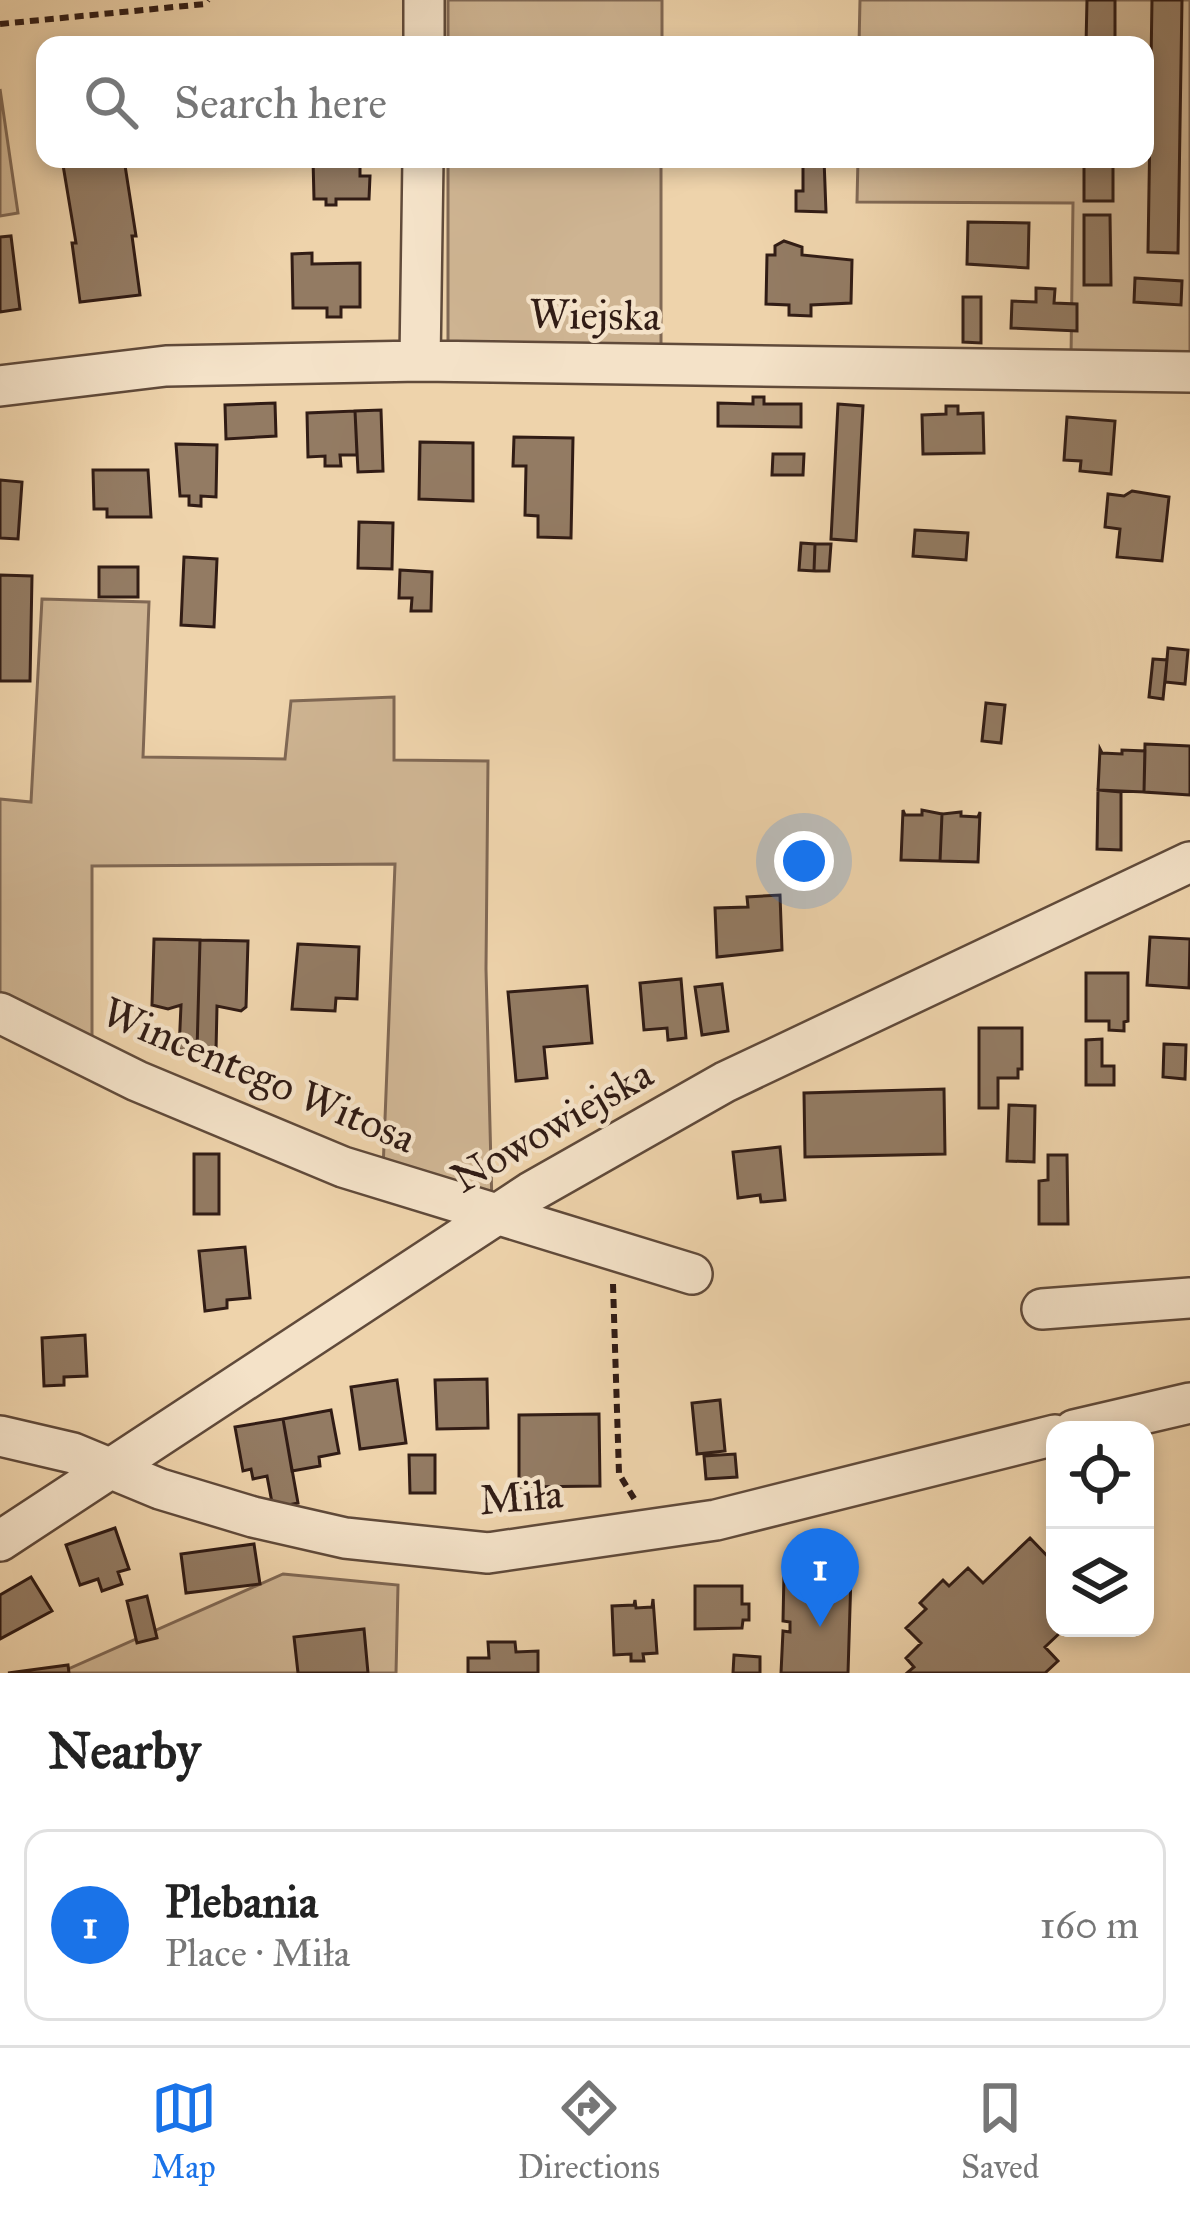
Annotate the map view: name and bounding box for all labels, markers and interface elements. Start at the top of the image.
search box [36,36,1154,168]
icon: search [78,69,144,135]
text: Search here [174,75,387,130]
street label: Wiejska [529,288,661,342]
your location [774,831,834,891]
street label: Wincentego Witosa [95,986,424,1164]
street label: Nowowiejska [442,1047,662,1204]
map controls [1046,1421,1154,1637]
button: locate [1046,1421,1154,1529]
street label: Miła [477,1467,565,1527]
pin: 1 [781,1528,859,1627]
button: layers [1046,1529,1154,1637]
text: Nearby [48,1720,200,1782]
text: Plebania [165,1874,318,1929]
text: 1 [82,1901,98,1949]
text: 160 m [1040,1901,1139,1949]
text: Place · Miła [165,1929,350,1977]
tab: Map [151,2075,217,2187]
tab: Directions [518,2075,660,2187]
tab: Saved [961,2075,1039,2187]

